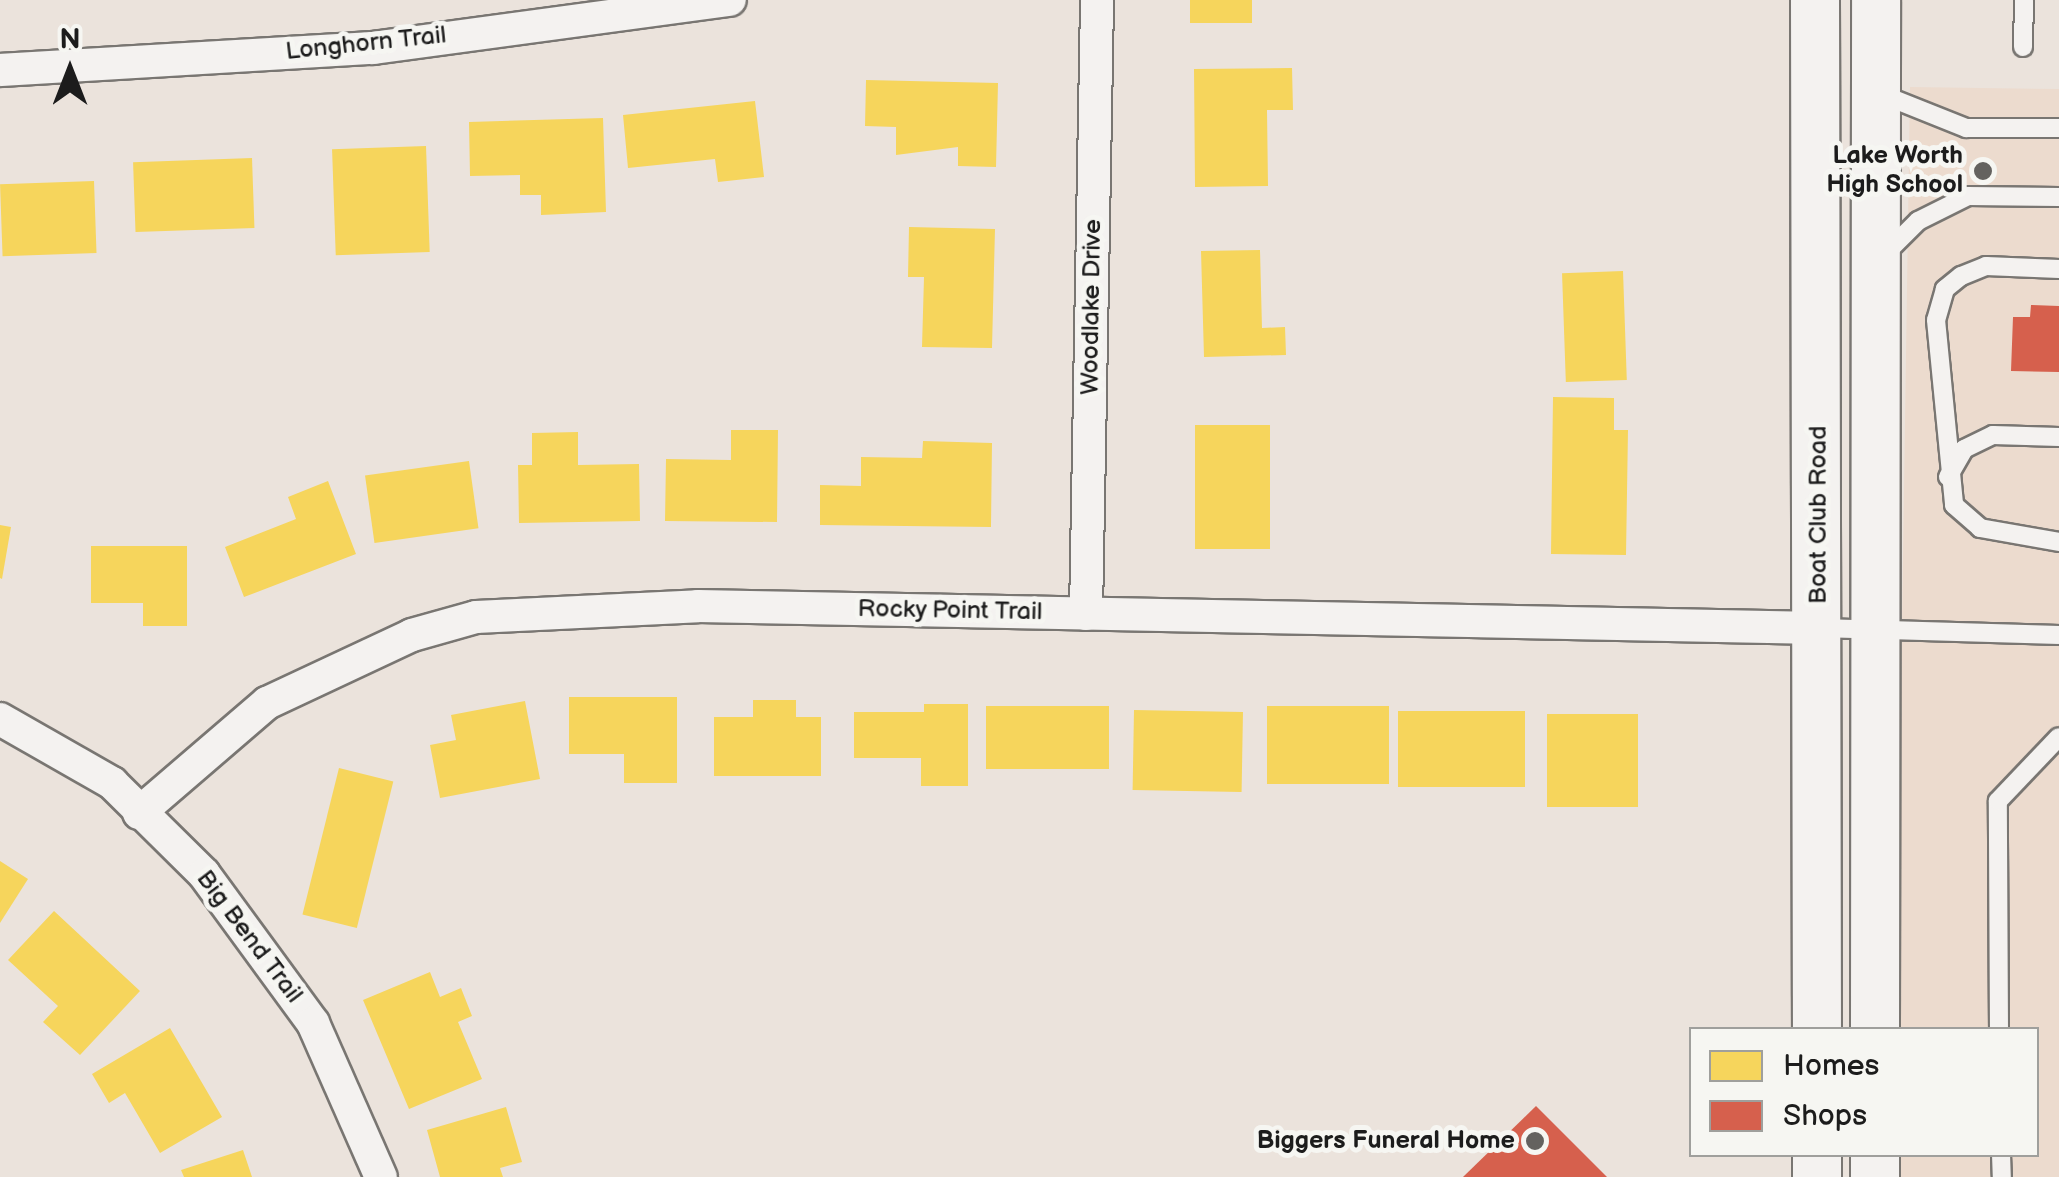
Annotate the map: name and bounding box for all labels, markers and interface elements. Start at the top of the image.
north arrow [20,20,120,120]
street label: Longhorn Trail [284,21,448,67]
text: N [59,23,81,56]
place label: Lake Worth High School [1827,142,1963,201]
marker: Lake Worth High School [1972,160,1994,182]
street label: Woodlake Drive [1075,219,1109,395]
street label: Boat Club Road [1804,426,1834,604]
street label: Rocky Point Trail [856,594,1044,628]
street label: Big Bend Trail [189,864,309,1010]
legend [1689,1027,2039,1157]
text: Homes [1783,1048,1879,1084]
text: Shops [1783,1098,1867,1134]
place label: Biggers Funeral Home [1257,1126,1515,1156]
marker: Biggers Funeral Home [1524,1130,1546,1152]

